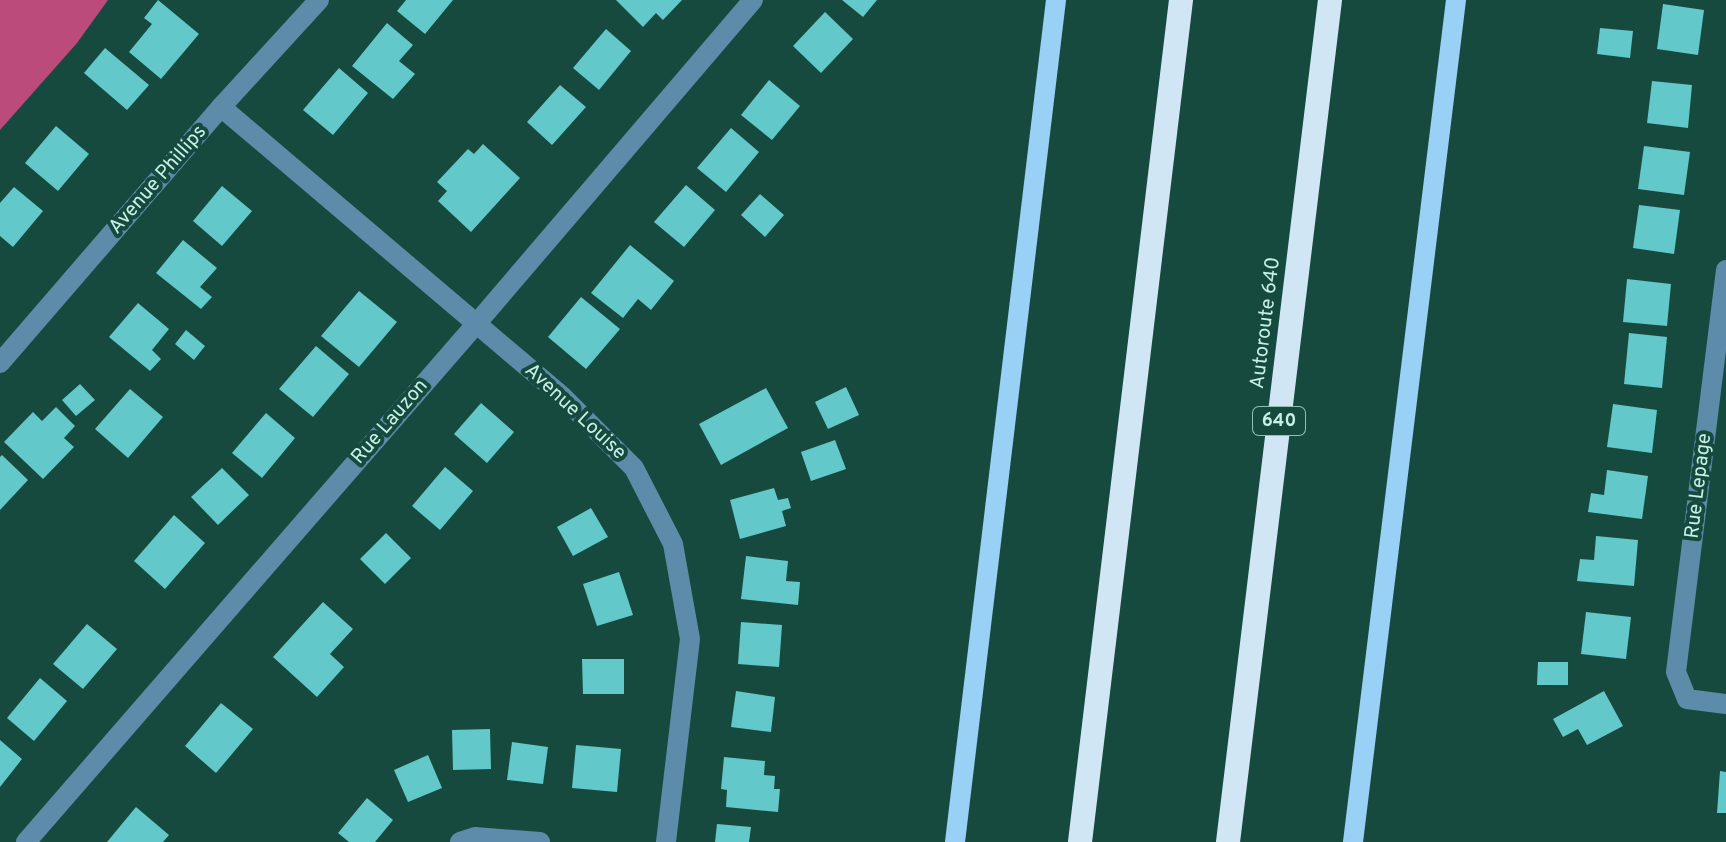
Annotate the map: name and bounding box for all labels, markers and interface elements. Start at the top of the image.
street label: Avenue Phillips [103,120,213,240]
street label: Autoroute 640 [1245,255,1287,391]
street label: Avenue Louise [519,358,631,466]
street label: Rue Lauzon [346,374,434,470]
road number: 640 [1253,407,1305,435]
street label: Rue Lepage [1680,432,1718,540]

